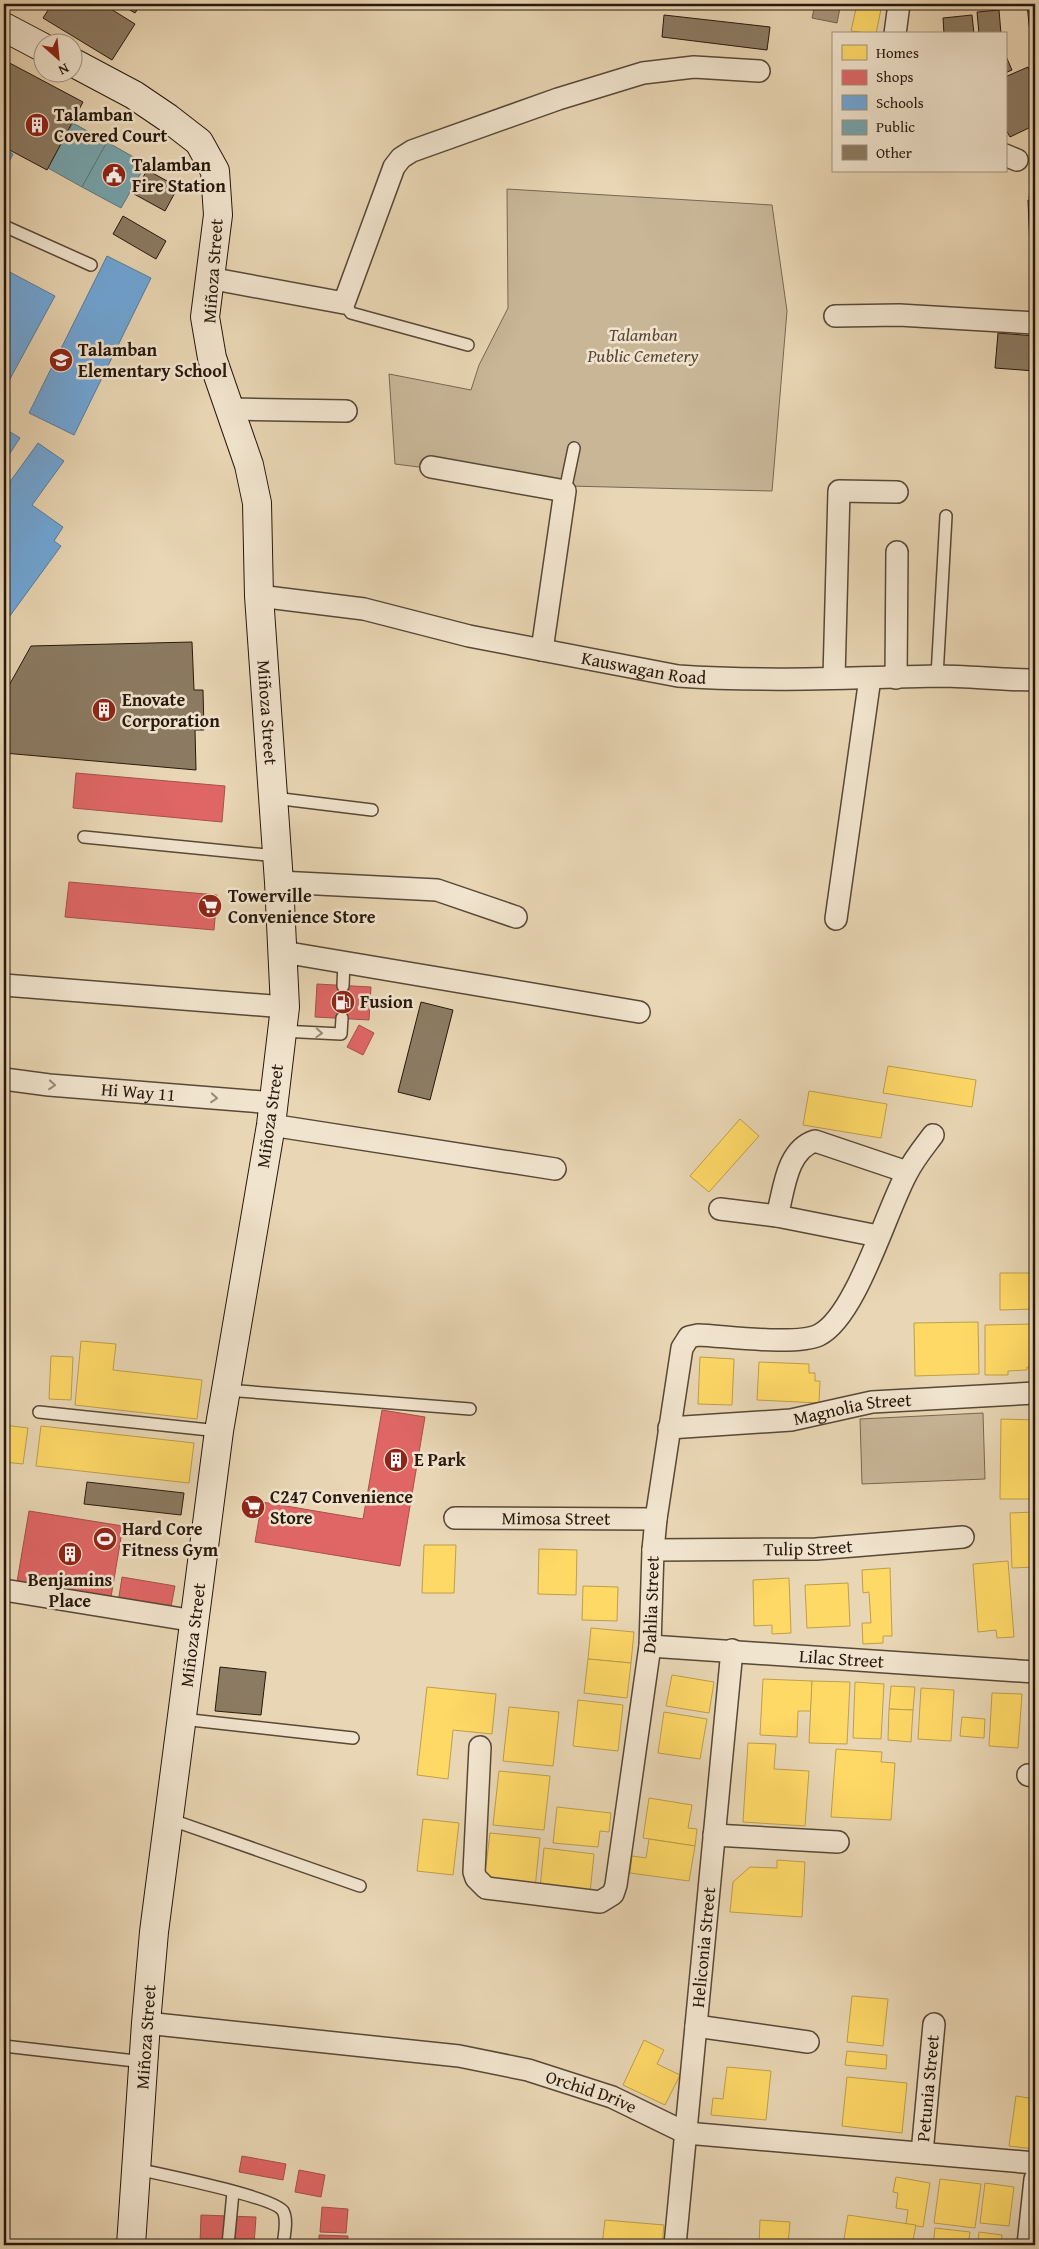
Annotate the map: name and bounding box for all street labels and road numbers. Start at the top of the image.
street label: Miñoza Street [195,217,230,324]
street label: Kauswagan Road [579,644,707,691]
street label: Miñoza Street [251,659,285,766]
street label: Miñoza Street [249,1061,290,1170]
street label: Hi Way 11 [100,1075,177,1108]
street label: Magnolia Street [791,1386,913,1432]
street label: Mimosa Street [501,1504,611,1532]
street label: Tulip Street [763,1532,854,1562]
street label: Dahlia Street [635,1555,666,1655]
street label: Miñoza Street [173,1581,212,1689]
street label: Lilac Street [798,1642,886,1675]
street label: Heliconia Street [684,1885,722,2009]
street label: Miñoza Street [128,1983,163,2090]
street label: Petunia Street [909,2033,946,2143]
street label: Orchid Drive [542,2063,642,2120]

